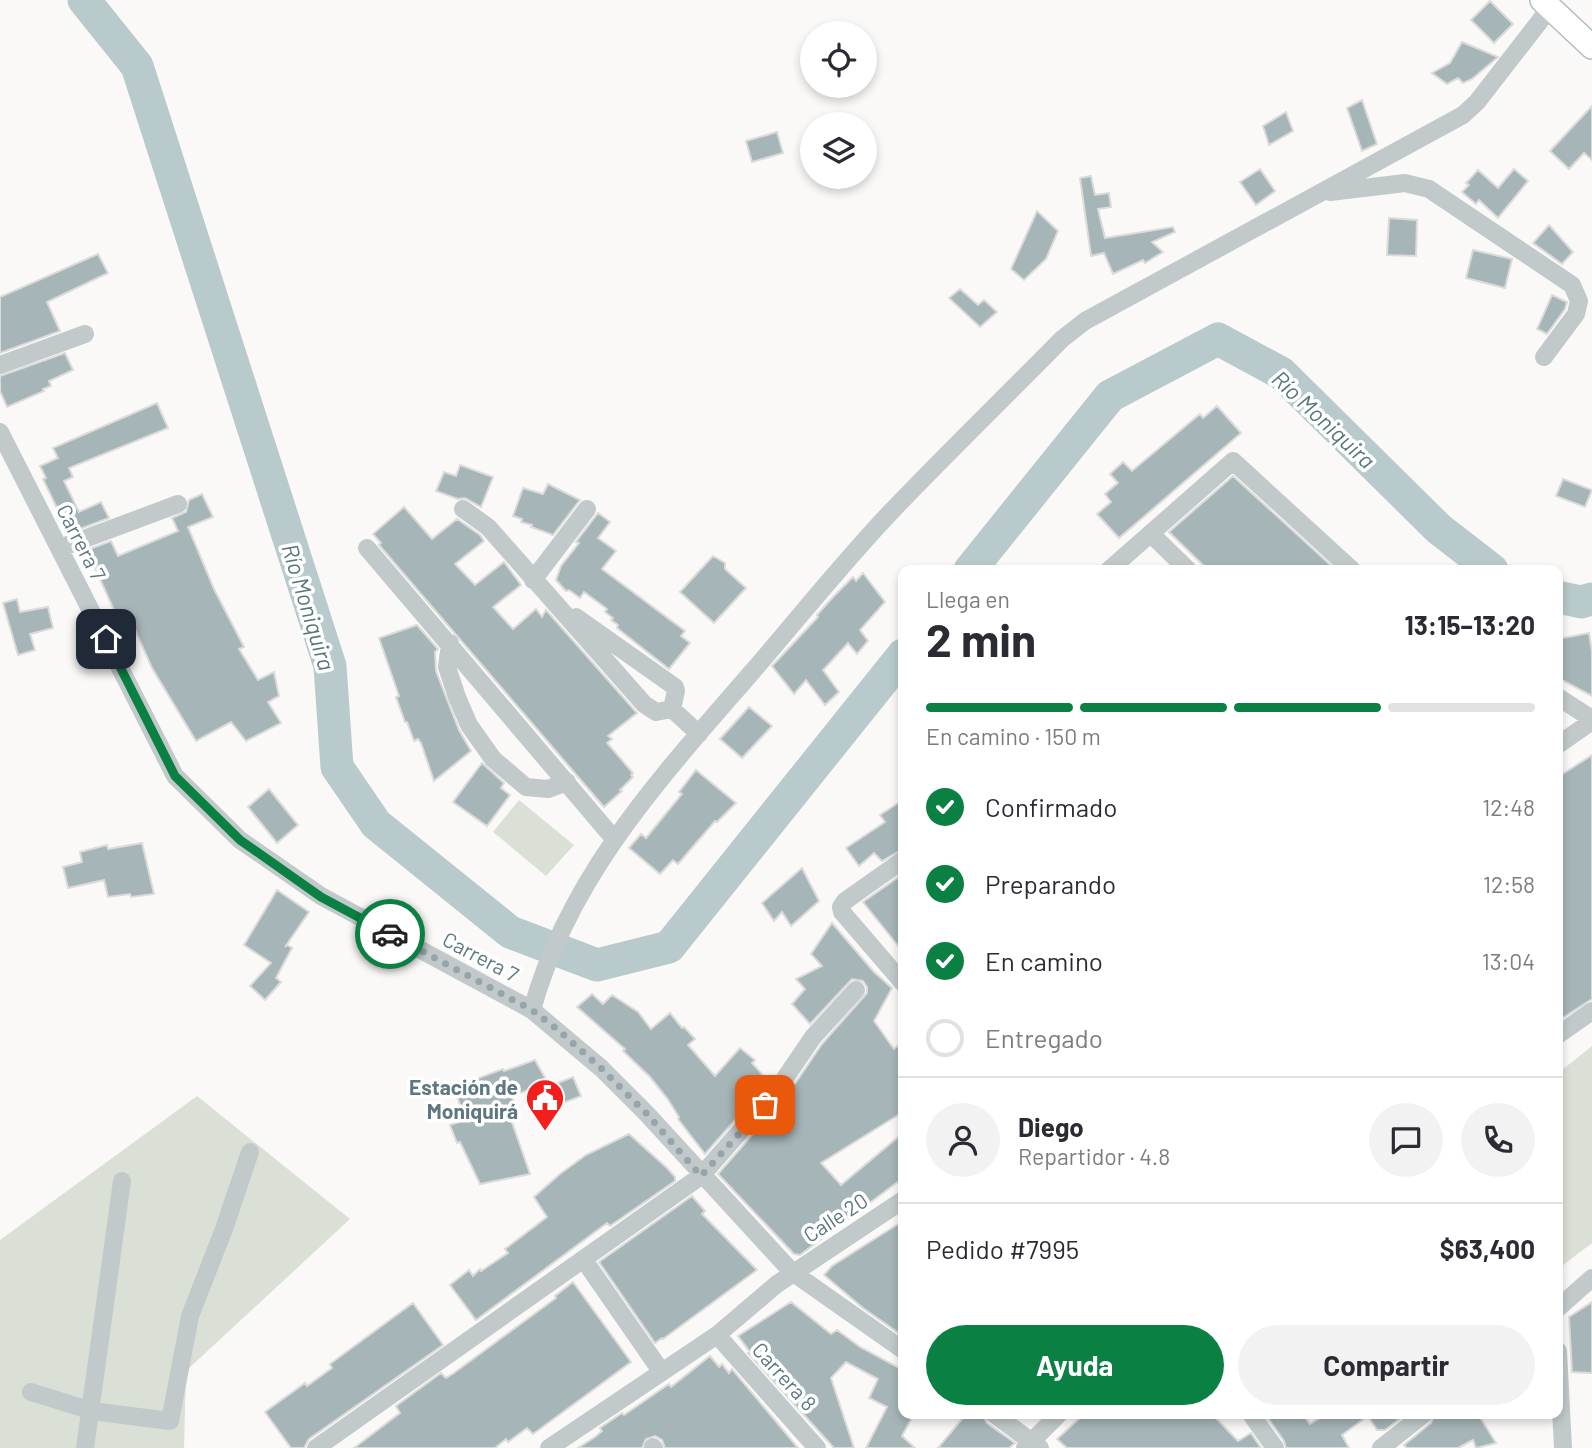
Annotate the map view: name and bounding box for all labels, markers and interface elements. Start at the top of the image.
map controls [800,21,877,189]
button: locate [800,21,877,98]
button: layers [800,112,877,189]
water label: Río Moniquira [1267,364,1381,474]
street label: Carrera 7 [52,500,112,584]
water label: Río Moniquira [276,540,342,674]
text: Llega en [926,585,1010,613]
pin [76,609,136,669]
text: 13:15–13:20 [1405,609,1535,640]
text: 2 min [926,611,1036,666]
icon: home [87,620,125,658]
text: En camino · 150 m [926,722,1101,750]
icon: check [926,788,964,826]
text: Confirmado [985,791,1117,822]
text: 12:48 [1482,793,1535,821]
icon: check [926,865,964,903]
text: Preparando [985,868,1116,899]
text: 12:58 [1483,870,1535,898]
courier [355,899,425,969]
icon: car [371,915,409,953]
street label: Carrera 7 [439,926,523,986]
icon: check [926,942,964,980]
text: En camino [985,945,1103,976]
text: 13:04 [1482,947,1535,975]
text: Entregado [985,1022,1103,1053]
place label: Estación de Moniquirá [409,1074,518,1123]
pin [735,1075,795,1135]
public building icon: Estación de Moniquirá [524,1077,566,1132]
icon: bag [746,1086,784,1124]
button: person [926,1103,1000,1177]
button: chat [1369,1103,1443,1177]
button: phone [1461,1103,1535,1177]
text: Diego [1018,1111,1084,1142]
text: Repartidor · 4.8 [1018,1142,1170,1170]
street label: Calle 20 [798,1187,872,1247]
text: Pedido #7995 [926,1233,1079,1264]
text: $63,400 [1440,1233,1535,1264]
button: Ayuda [926,1325,1224,1405]
button: Compartir [1238,1325,1535,1405]
street label: Carrera 8 [748,1337,822,1415]

